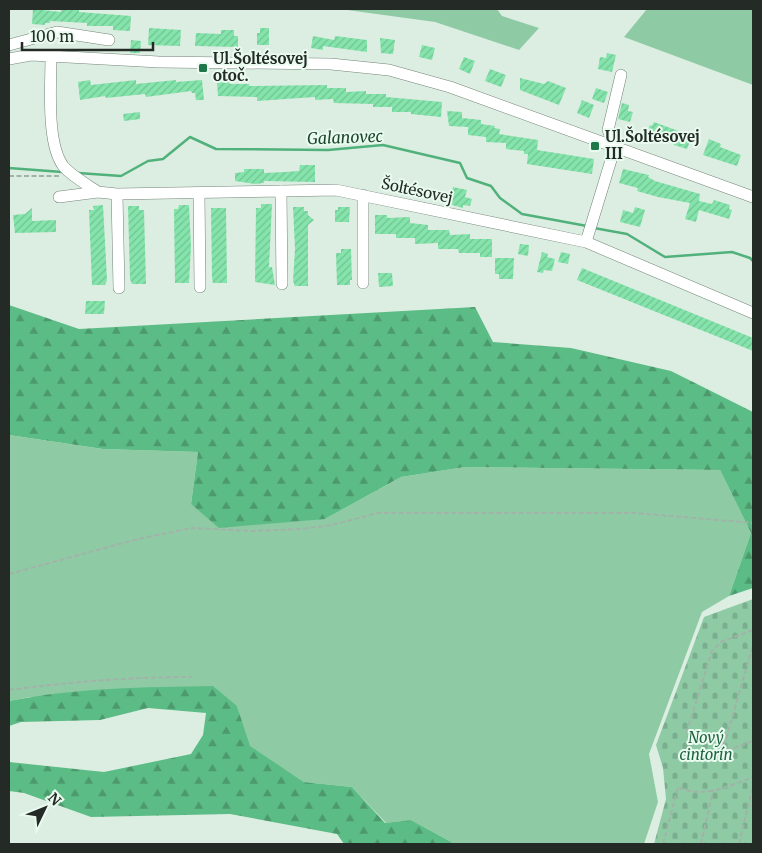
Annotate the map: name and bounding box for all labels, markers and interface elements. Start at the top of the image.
scale bar [22,20,154,52]
text: 100 m [30,27,74,46]
place label: Ul.Šoltésovej otoč. [213,48,308,85]
marker: Ul.Šoltésovej otoč. [197,62,209,74]
water label: Galanovec [307,126,384,148]
place label: Ul.Šoltésovej III [605,126,700,163]
marker: Ul.Šoltésovej III [589,140,601,152]
street label: Šoltésovej [380,173,455,207]
park label: Nový cintorín [679,728,733,764]
north arrow [20,783,70,833]
text: N [44,789,65,809]

